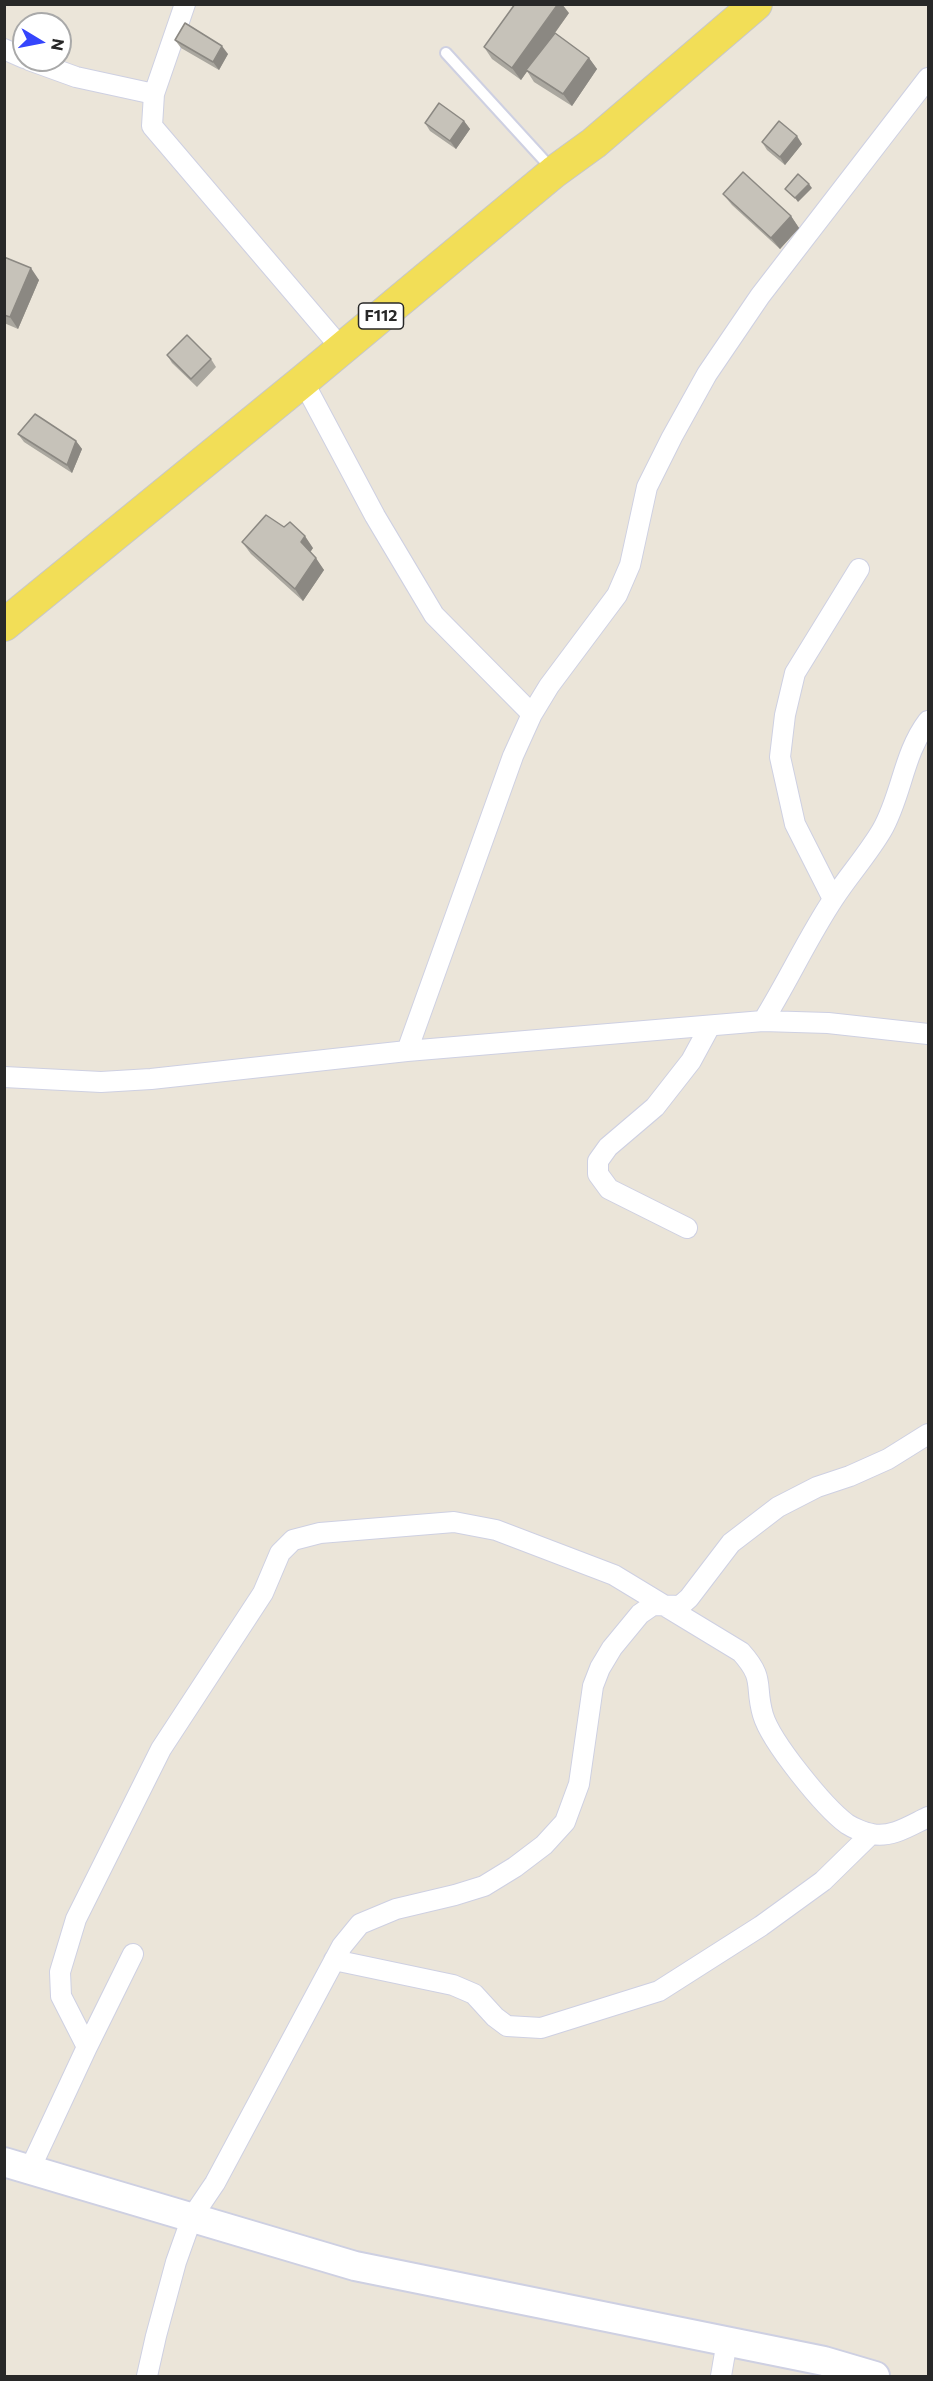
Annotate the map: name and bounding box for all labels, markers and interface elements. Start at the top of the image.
north arrow [12,12,72,72]
text: N [48,37,69,52]
road number: F112 [358,303,404,329]

